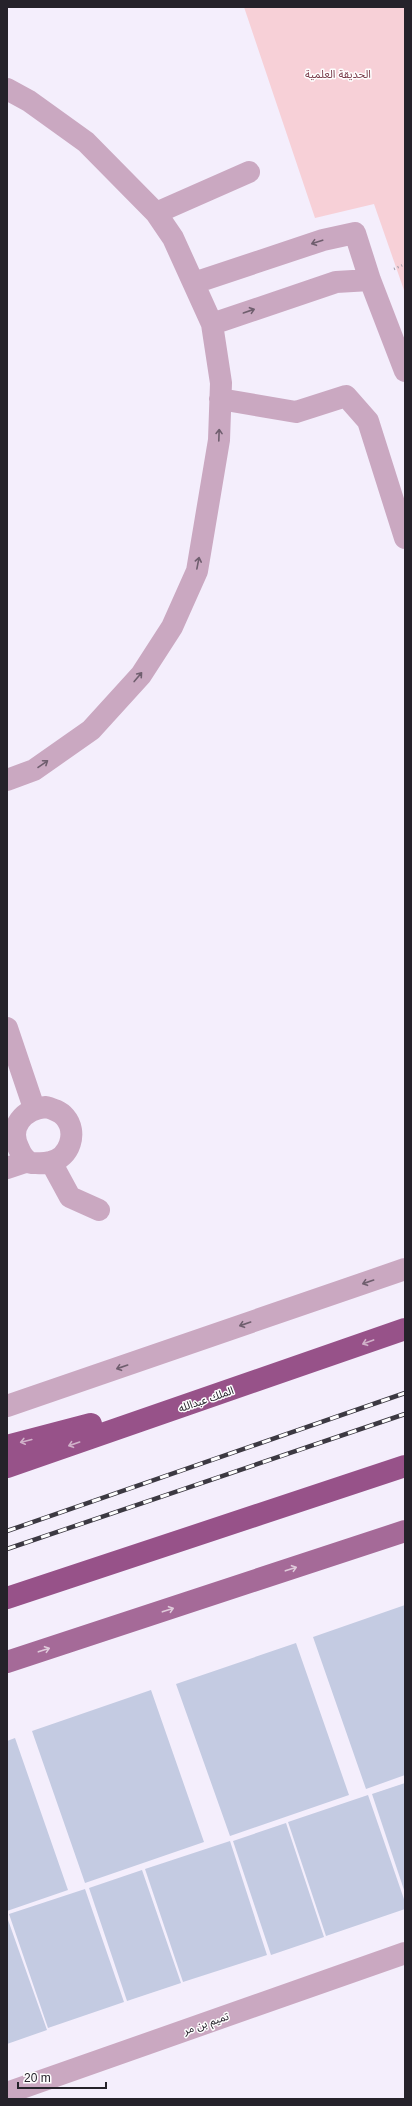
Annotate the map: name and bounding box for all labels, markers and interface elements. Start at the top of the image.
park label: الحديقة العلمية [305,68,371,81]
one-way arrow [311,238,323,246]
one-way arrow [242,307,255,314]
one-way arrow [215,429,222,442]
one-way arrow [195,557,203,570]
one-way arrow [134,672,143,683]
one-way arrow [37,760,48,768]
one-way arrow [362,1279,375,1286]
one-way arrow [240,1321,252,1329]
one-way arrow [363,1338,375,1346]
one-way arrow [117,1363,129,1371]
street label: الملك عبدالله [177,1384,236,1415]
one-way arrow [19,1438,32,1446]
one-way arrow [68,1441,80,1449]
one-way arrow [285,1565,297,1573]
one-way arrow [161,1605,173,1613]
one-way arrow [37,1646,50,1653]
street label: تميم بن مر [181,2010,231,2040]
scale bar [18,2064,106,2090]
text: 20 m [24,2071,51,2085]

